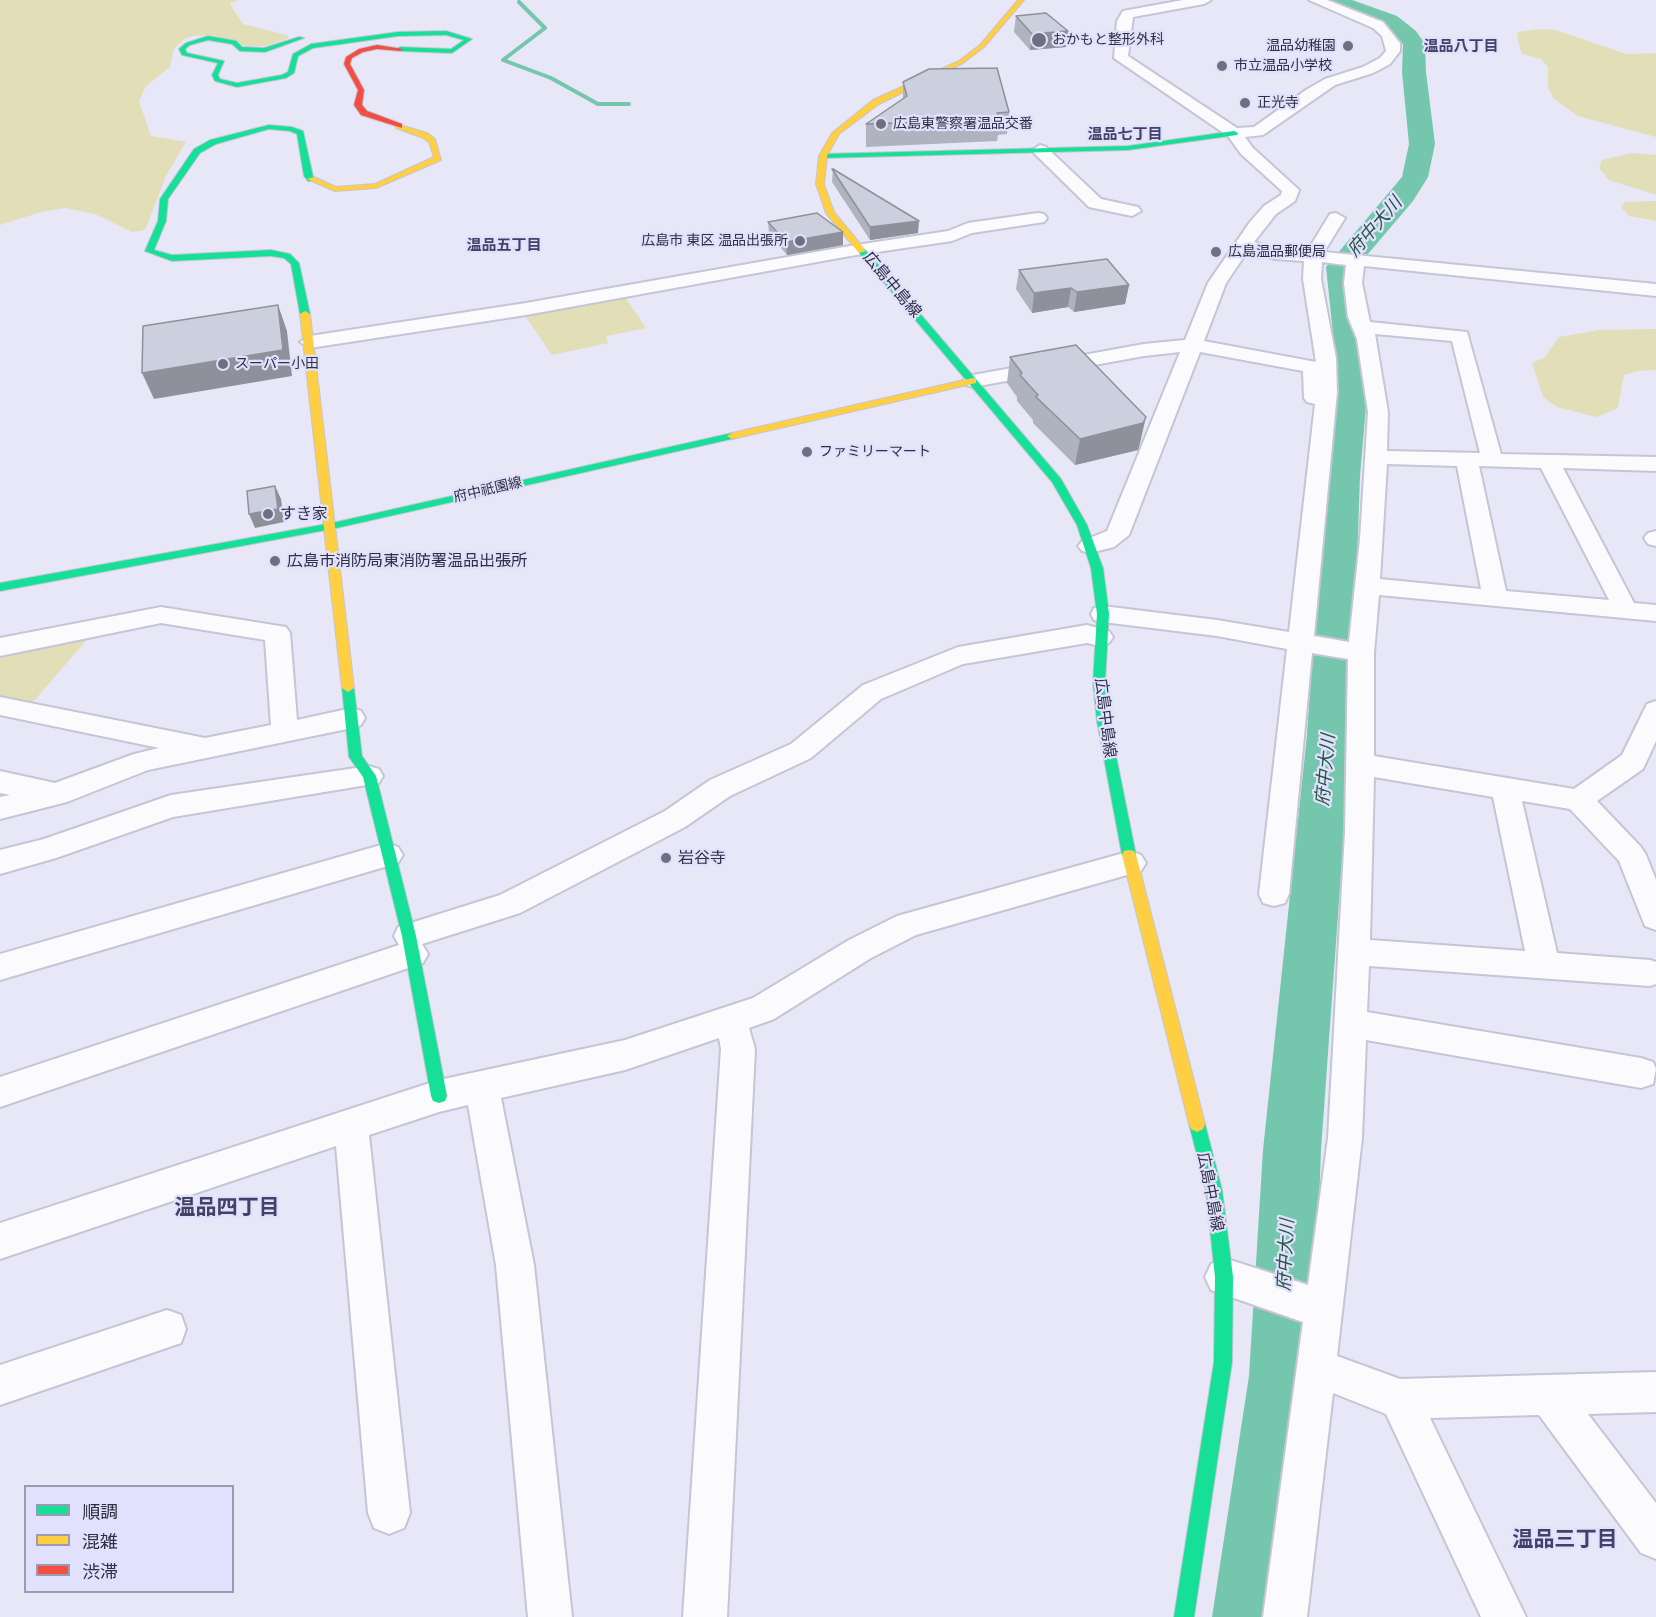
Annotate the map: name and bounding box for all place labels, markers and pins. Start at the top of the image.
marker: おかもと整形外科 [1030,31,1048,49]
place label: おかもと整形外科 [1052,32,1164,48]
place label: 温品幼稚園 [1266,38,1336,54]
marker: 温品幼稚園 [1341,39,1355,53]
place label: 市立温品小学校 [1234,58,1332,74]
marker: 市立温品小学校 [1215,59,1229,73]
place label: 正光寺 [1257,95,1299,111]
marker: 正光寺 [1238,96,1252,110]
place label: 広島東警察署温品交番 [893,116,1033,132]
marker: 広島東警察署温品交番 [874,117,888,131]
place label: 広島市 東区 温品出張所 [641,233,788,249]
marker: 広島市 東区 温品出張所 [793,234,807,248]
place label: 広島温品郵便局 [1228,244,1326,260]
marker: 広島温品郵便局 [1209,245,1223,259]
place label: スーパー小田 [235,356,319,372]
marker: スーパー小田 [216,357,230,371]
place label: ファミリーマート [819,444,931,460]
marker: ファミリーマート [800,445,814,459]
place label: すき家 [280,504,328,524]
marker: すき家 [261,507,275,521]
place label: 広島市消防局東消防署温品出張所 [287,551,527,571]
marker: 広島市消防局東消防署温品出張所 [268,554,282,568]
place label: 岩谷寺 [678,848,726,868]
marker: 岩谷寺 [659,851,673,865]

